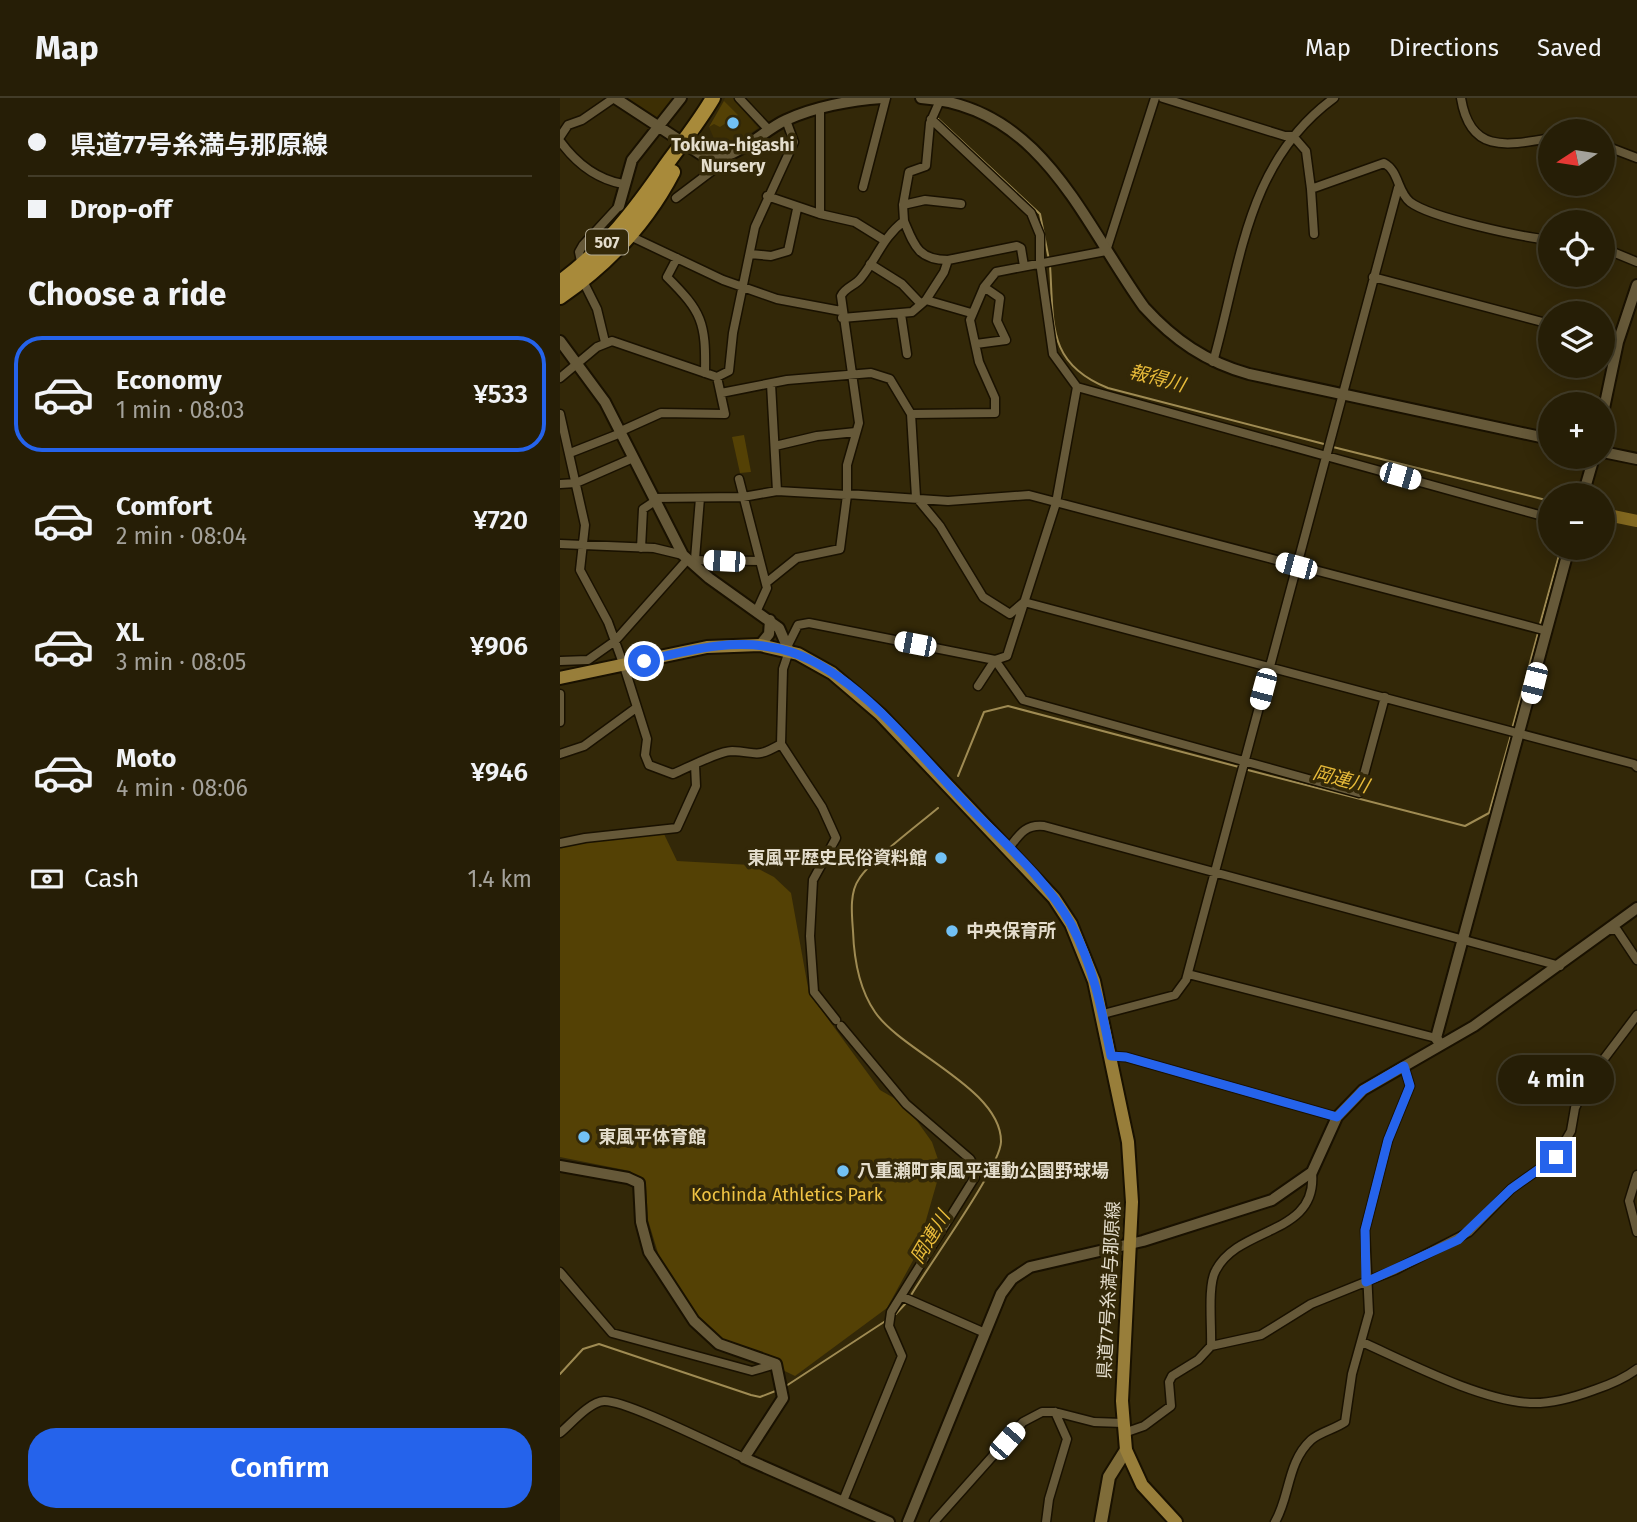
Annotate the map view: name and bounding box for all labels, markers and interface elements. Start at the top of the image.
text: Map [35,28,99,68]
text: Map [1305,34,1351,62]
text: Directions [1389,34,1499,62]
text: Saved [1537,34,1602,62]
marker: Tokiwa-higashi Nursery [725,115,741,131]
north arrow [1538,119,1615,196]
map controls [1538,119,1615,560]
text: 県道77号糸満与那原線 [70,130,328,161]
place label: Tokiwa-higashi Nursery [671,134,795,177]
text: Drop-off [70,194,172,225]
button: locate [1538,210,1615,287]
road number: 507 [586,230,628,254]
text: Choose a ride [28,275,226,313]
button: layers [1538,301,1615,378]
water label: 報得川 [1126,360,1189,397]
icon: car [32,363,95,426]
text: Economy [116,365,222,396]
text: ¥533 [473,379,528,410]
button: + [1538,392,1615,469]
text: 1 min · 08:03 [116,396,245,424]
car [1377,460,1424,492]
button: − [1538,483,1615,560]
icon: car [32,489,95,552]
text: Comfort [116,491,212,522]
text: ¥720 [473,505,528,536]
text: 2 min · 08:04 [116,522,247,550]
car [703,549,746,573]
car [1273,550,1320,582]
icon: car [32,615,95,678]
text: XL [116,617,144,648]
car [893,630,938,658]
text: ¥906 [470,631,528,662]
route start [628,645,660,677]
text: 3 min · 08:05 [116,648,246,676]
car [1519,660,1550,706]
car [1248,666,1279,712]
icon: car [32,741,95,804]
text: Moto [116,743,176,774]
text: ¥946 [471,757,528,788]
water label: 岡連川 [1310,761,1373,798]
text: 4 min · 08:06 [116,774,248,802]
place label: 東風平歴史民俗資料館 [747,847,927,869]
marker: 東風平歴史民俗資料館 [933,850,949,866]
icon: cash [28,860,66,898]
text: Cash [84,863,140,894]
text: 1.4 km [467,865,532,893]
place label: 中央保育所 [966,920,1056,942]
marker: 中央保育所 [944,923,960,939]
callout: 4 min [1498,1056,1614,1104]
text: 4 min [1527,1065,1585,1093]
place label: 東風平体育館 [598,1126,706,1148]
marker: 東風平体育館 [576,1129,592,1145]
route end [1540,1141,1572,1173]
place label: 八重瀬町東風平運動公園野球場 [857,1160,1109,1182]
marker: 八重瀬町東風平運動公園野球場 [835,1163,851,1179]
park label: Kochinda Athletics Park [691,1184,884,1206]
street label: 県道77号糸満与那原線 [1093,1201,1125,1379]
water label: 岡連川 [905,1205,956,1267]
car [986,1418,1029,1464]
button: Confirm [28,1428,532,1508]

